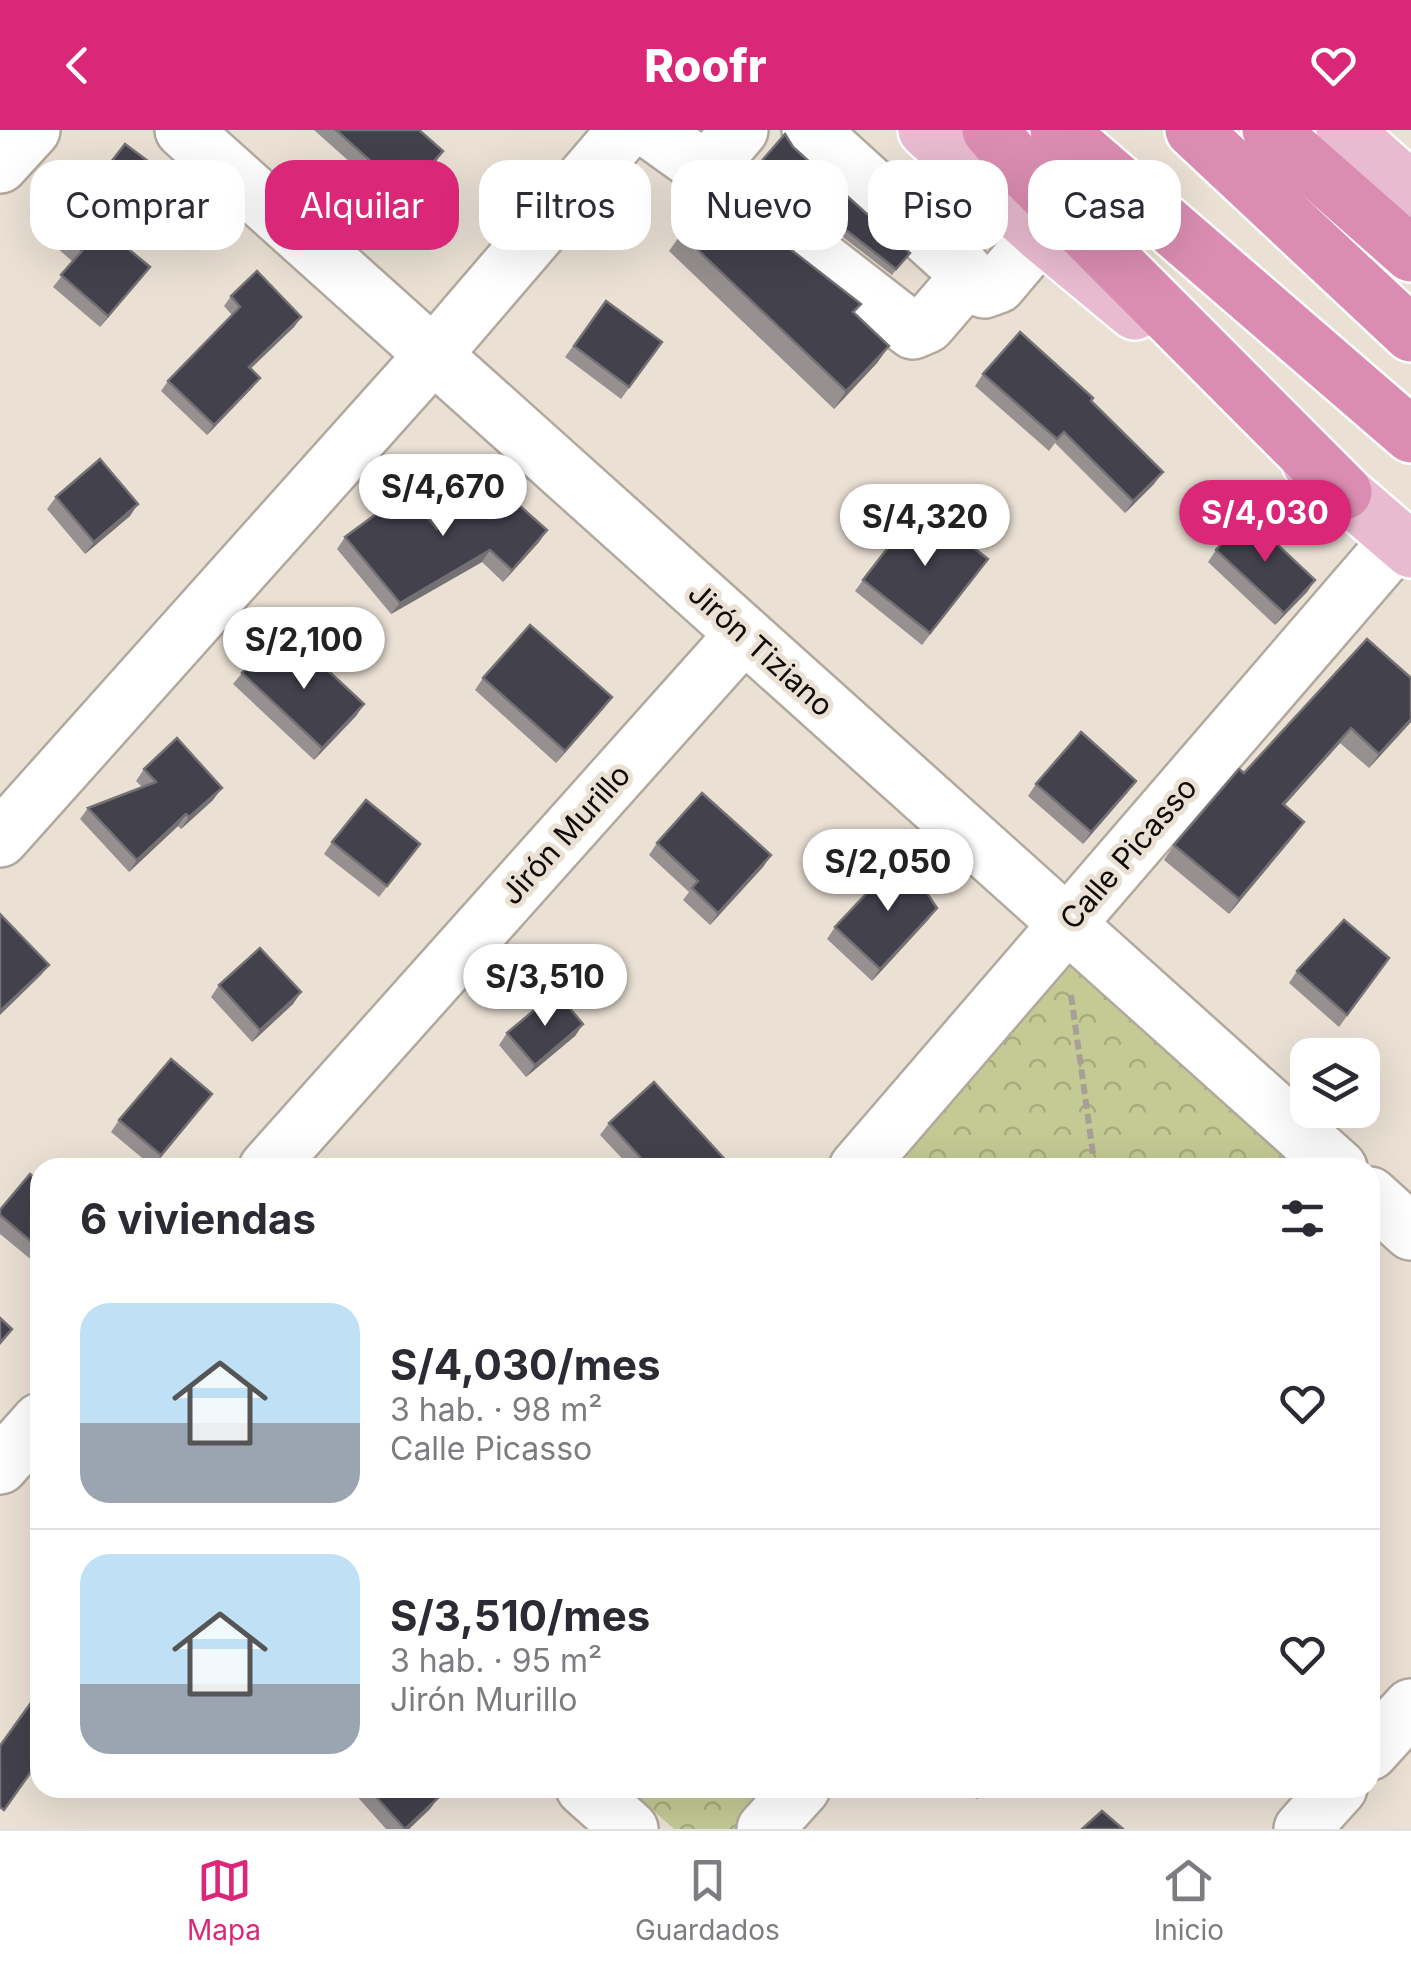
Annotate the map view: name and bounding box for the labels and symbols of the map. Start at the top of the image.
pin: S/4,670 [351,454,535,539]
pin: S/4,030 [1173,480,1357,565]
pin: S/4,320 [833,484,1017,569]
street label: Jirón Tiziano [681,575,841,723]
pin: S/2,100 [212,607,396,692]
street label: Jirón Murillo [493,757,637,911]
street label: Calle Picasso [1052,770,1204,936]
pin: S/2,050 [796,829,980,914]
pin: S/3,510 [453,944,637,1029]

